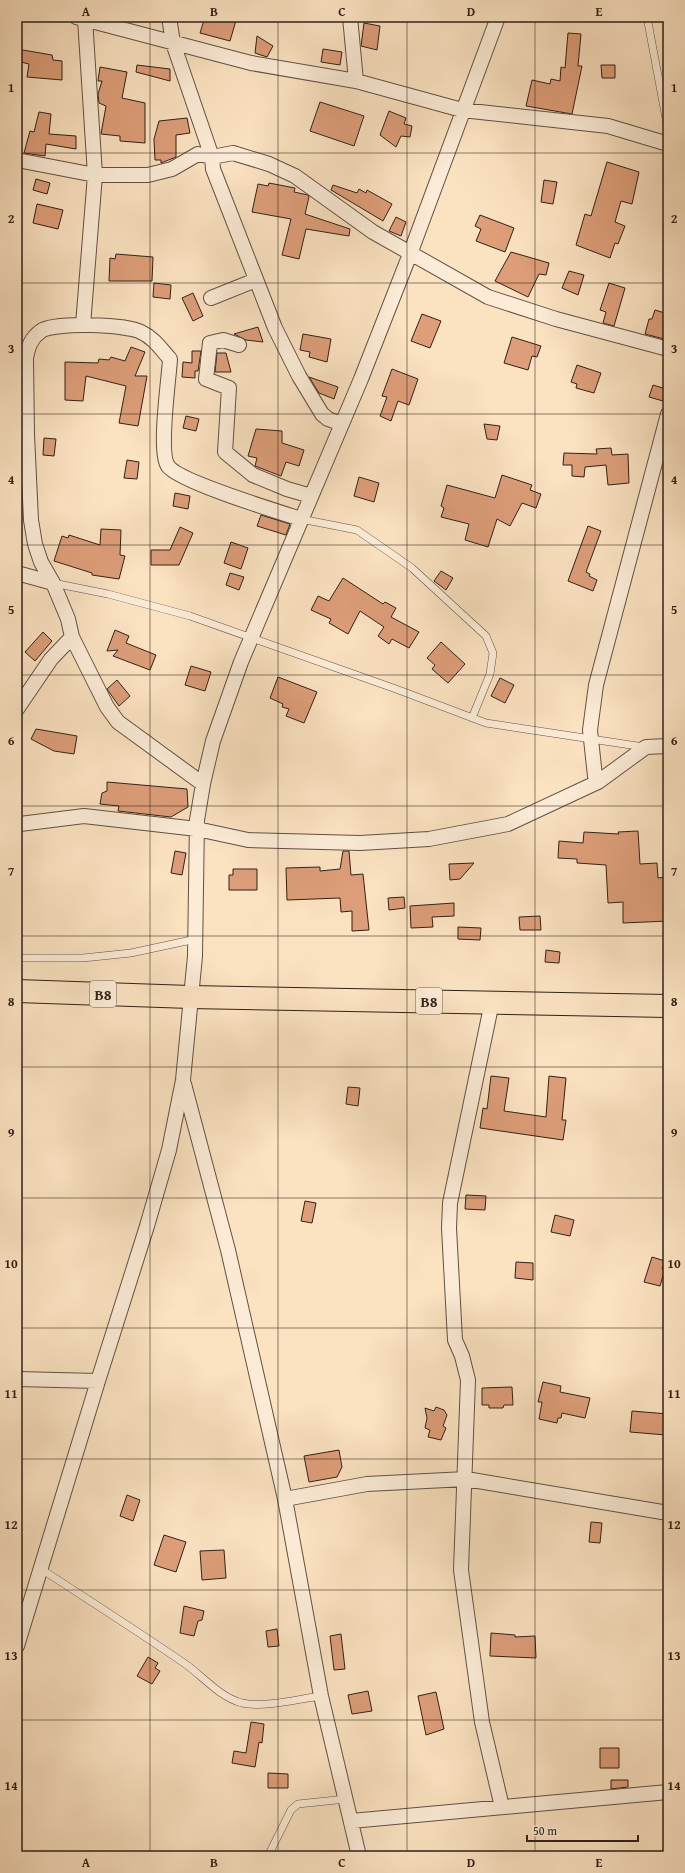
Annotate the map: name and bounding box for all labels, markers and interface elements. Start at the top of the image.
text: A [82,2,91,21]
text: B [210,2,218,21]
text: C [338,2,346,21]
text: D [467,2,475,21]
text: E [596,2,603,21]
text: 1 [8,78,14,97]
text: 1 [671,78,677,97]
text: 2 [8,209,15,228]
text: 2 [671,209,678,228]
text: 3 [8,339,14,358]
text: 3 [671,339,677,358]
text: 4 [8,470,15,489]
text: 4 [671,470,678,489]
text: 5 [8,600,15,619]
text: 5 [671,600,678,619]
text: 6 [8,731,15,750]
text: 6 [671,731,678,750]
text: 7 [8,862,15,881]
text: 7 [671,862,678,881]
road number: B8 [90,981,116,1007]
road number: B8 [416,988,442,1014]
text: 8 [8,992,15,1011]
text: 8 [671,992,678,1011]
text: 9 [8,1123,15,1142]
text: 9 [671,1123,678,1142]
text: 10 [4,1254,18,1273]
text: 10 [667,1254,681,1273]
text: 11 [4,1384,18,1403]
text: 11 [667,1384,681,1403]
text: 12 [4,1515,18,1534]
text: 12 [667,1515,681,1534]
text: 13 [4,1646,18,1665]
text: 13 [667,1646,681,1665]
text: 14 [4,1776,18,1795]
text: 14 [667,1776,681,1795]
scale bar [527,1817,638,1843]
text: 50 m [533,1822,557,1839]
text: A [82,1853,91,1872]
text: B [210,1853,218,1872]
text: C [338,1853,346,1872]
text: D [467,1853,475,1872]
text: E [596,1853,603,1872]

